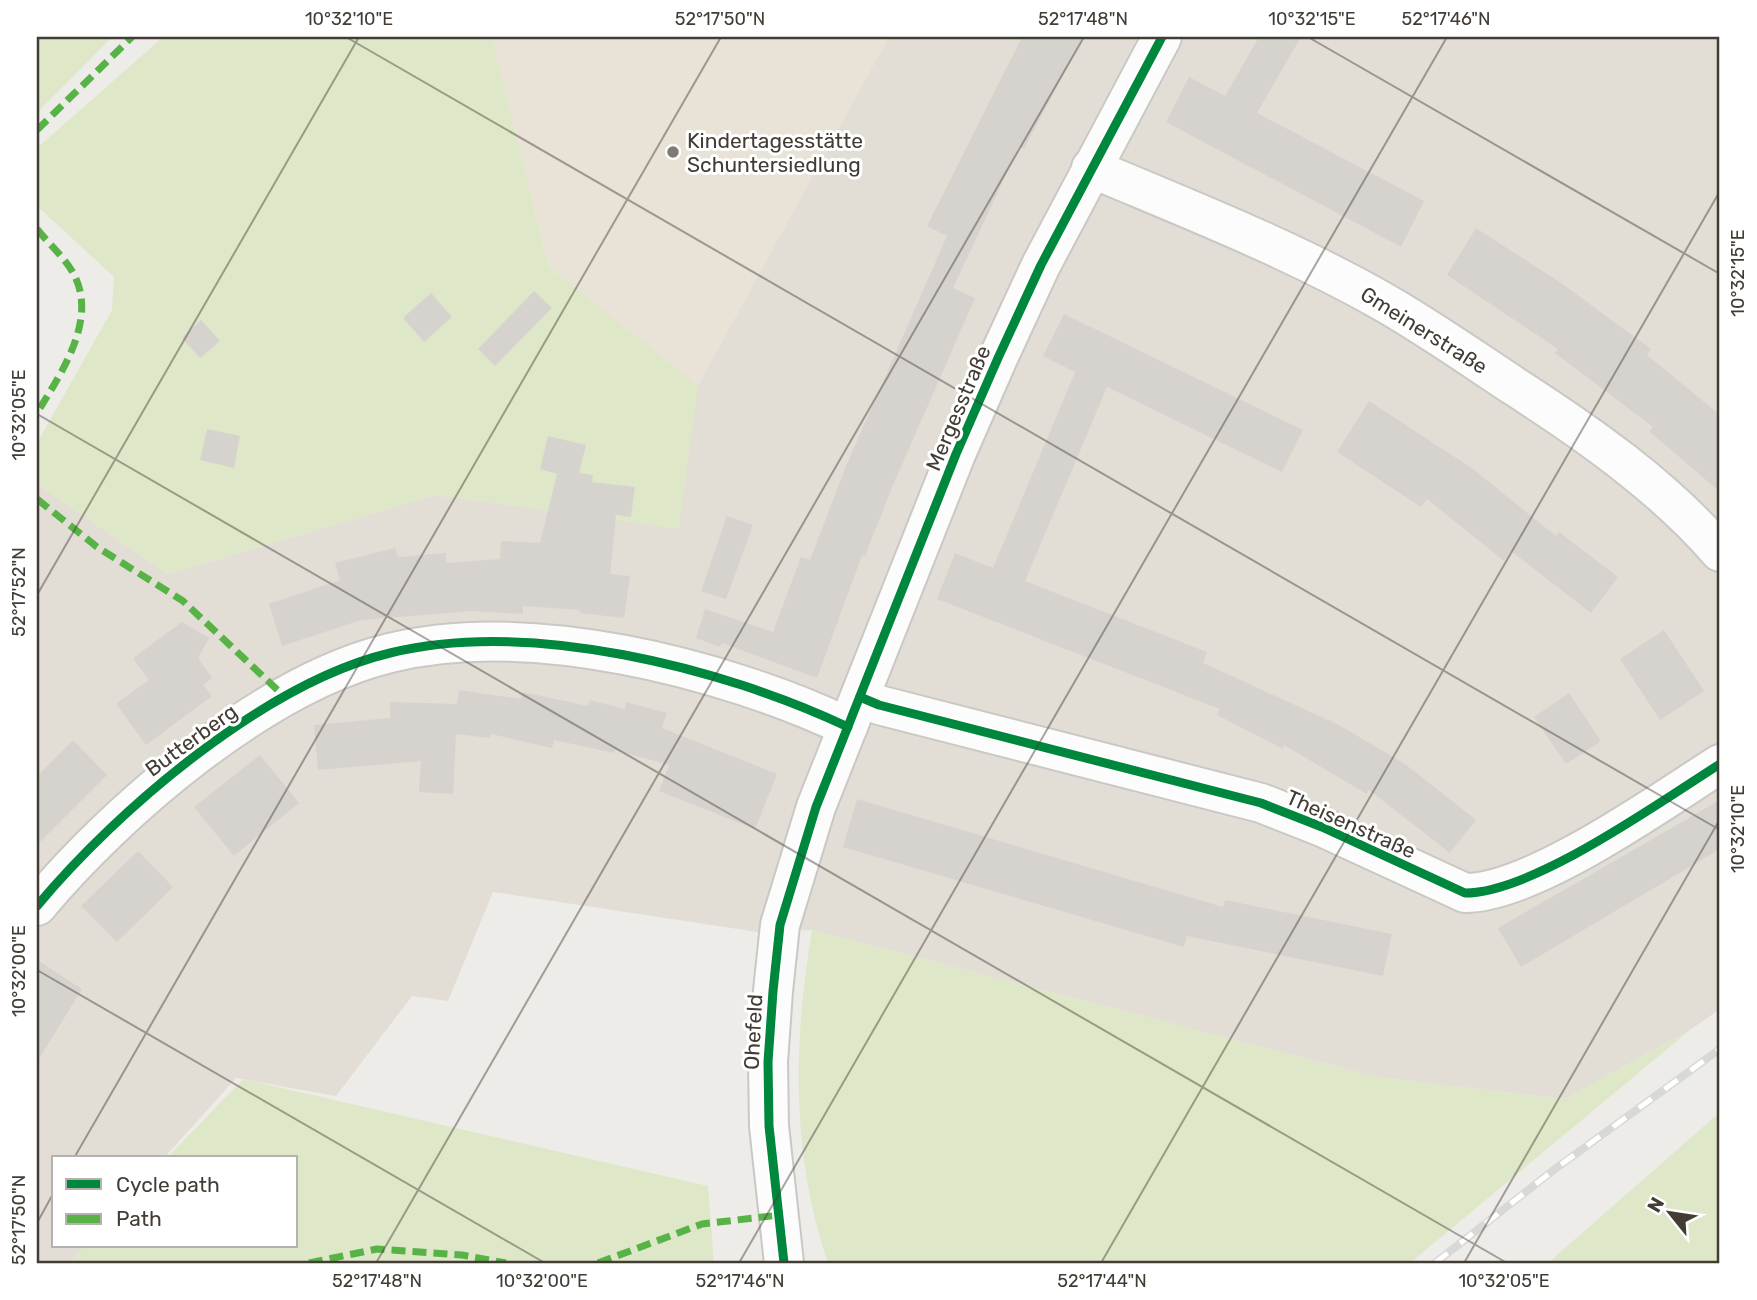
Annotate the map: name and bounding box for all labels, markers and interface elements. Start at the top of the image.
text: 10°32'10"E [305,8,393,30]
text: 52°17'50"N [675,8,765,30]
text: 52°17'48"N [1038,8,1128,30]
text: 10°32'15"E [1268,8,1356,30]
text: 52°17'46"N [1402,8,1490,30]
place label: Kindertagesstätte Schuntersiedlung [687,128,863,177]
marker: Kindertagesstätte Schuntersiedlung [665,144,681,160]
text: 10°32'15"E [1727,229,1749,317]
street label: Gmeinerstraße [1356,281,1492,379]
street label: Mergesstraße [920,342,996,474]
text: 10°32'05"E [8,369,30,461]
text: 52°17'52"N [8,547,30,637]
street label: Butterberg [140,698,242,782]
street label: Theisenstraße [1282,784,1420,864]
text: 10°32'10"E [1727,785,1749,873]
text: 10°32'00"E [8,925,30,1017]
street label: Ohefeld [739,993,767,1071]
legend [52,1156,298,1248]
text: Cycle path [116,1172,220,1197]
text: 52°17'50"N [8,1175,30,1265]
north arrow [1634,1178,1704,1248]
text: N [1642,1193,1669,1216]
text: Path [116,1206,162,1231]
text: 52°17'48"N [332,1270,422,1292]
text: 10°32'00"E [496,1270,588,1292]
text: 52°17'46"N [696,1270,784,1292]
text: 52°17'44"N [1057,1270,1147,1292]
text: 10°32'05"E [1458,1270,1550,1292]

